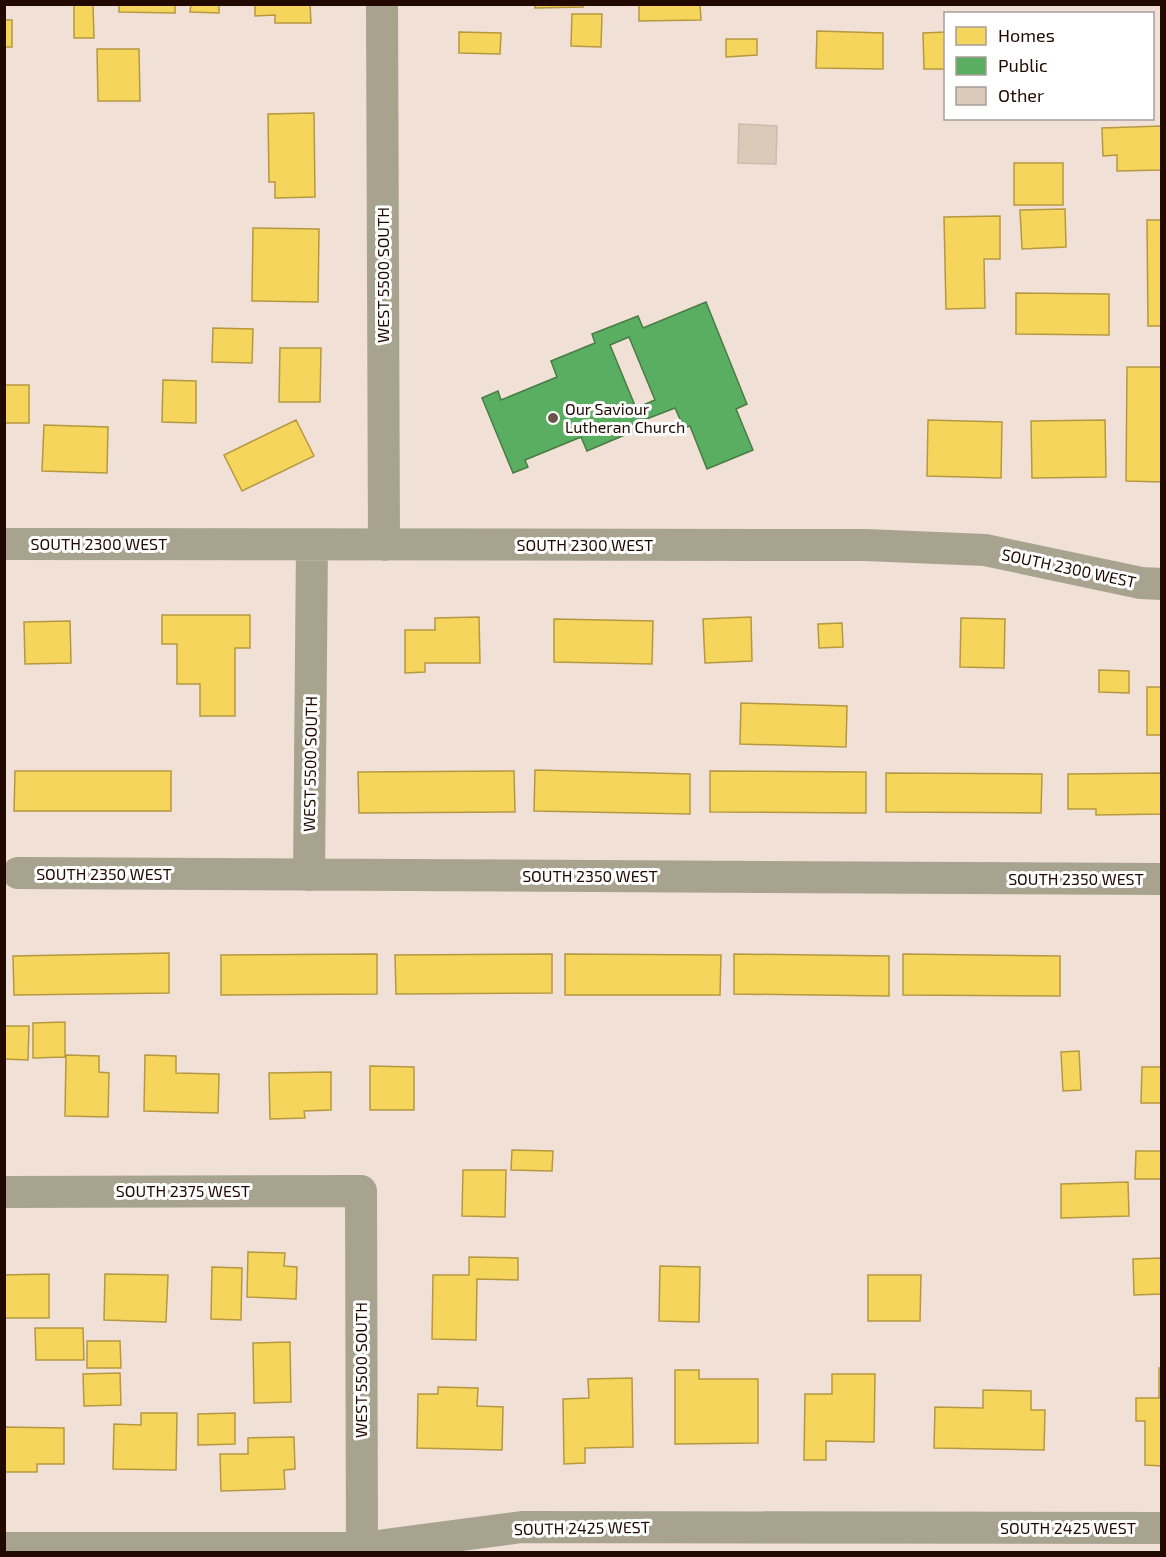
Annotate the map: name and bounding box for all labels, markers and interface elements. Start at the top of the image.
legend [944,12,1154,120]
text: Homes [998,24,1055,46]
text: Public [998,54,1048,76]
text: Other [998,84,1044,106]
street label: WEST 5500 SOUTH [373,207,392,343]
place label: Our Saviour Lutheran Church [565,399,685,436]
marker: Our Saviour Lutheran Church [546,411,560,425]
street label: SOUTH 2300 WEST [31,534,167,553]
street label: SOUTH 2300 WEST [517,535,653,554]
street label: SOUTH 2300 WEST [1000,544,1138,591]
street label: WEST 5500 SOUTH [299,696,320,832]
street label: SOUTH 2350 WEST [36,864,172,883]
street label: SOUTH 2350 WEST [522,866,658,885]
street label: SOUTH 2350 WEST [1008,869,1144,888]
street label: SOUTH 2375 WEST [116,1181,250,1200]
street label: WEST 5500 SOUTH [351,1302,370,1438]
street label: SOUTH 2425 WEST [514,1517,650,1538]
street label: SOUTH 2425 WEST [1000,1518,1136,1537]

